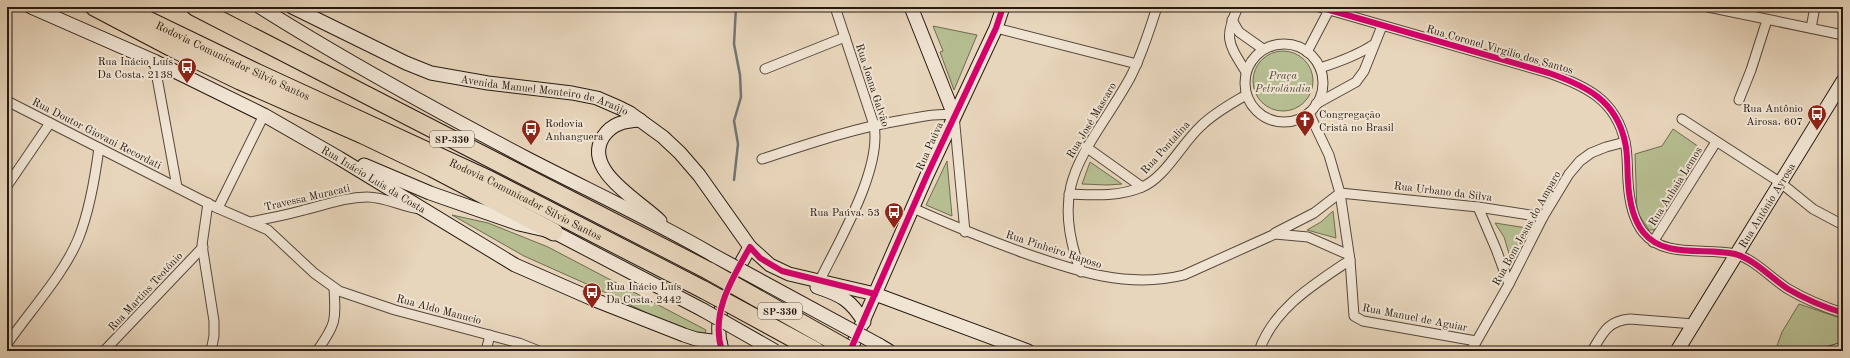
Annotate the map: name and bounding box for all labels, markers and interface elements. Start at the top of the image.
street label: Rodovia Comunicador Silvio Santos [153,20,311,103]
street label: Rua Coronel Virgilio dos Santos [1425,24,1575,77]
street label: Rua Joana Galvão [853,43,890,128]
bus stop icon: Rua Inácio Luís Da Costa, 2138 [176,56,198,84]
place label: Rua Inácio Luís Da Costa, 2138 [97,57,173,81]
park label: Praça Petrolândia [1254,71,1311,95]
street label: Avenida Manuel Monteiro de Araújo [460,74,630,118]
street label: Rua José Mascaro [1065,81,1119,161]
street label: Rua Doutor Giovani Recordati [30,97,163,172]
bus stop icon: Rua Antônio Airosa, 607 [1806,103,1828,131]
place label: Rua Antônio Airosa, 607 [1743,104,1803,128]
church icon: Congregação Cristã no Brasil [1294,109,1316,137]
place label: Congregação Cristã no Brasil [1319,110,1394,134]
bus stop icon: Rodovia Anhanguera [520,118,542,146]
place label: Rodovia Anhanguera [545,119,604,143]
street label: Rua Pontalina [1140,119,1193,177]
street label: Rua Paúva [915,120,946,172]
road number: SP-330 [430,131,474,147]
street label: Rua Inácio Luis da Costa [319,145,427,216]
street label: Rua Anhaia Lemos [1648,145,1705,228]
street label: Rodovia Comunicador Silvio Santos [447,158,603,244]
street label: Rua Antônio Ayrosa [1738,161,1798,251]
street label: Rua Bom Jesus do Amparo [1491,170,1563,288]
street label: Rua Urbano da Silva [1393,181,1493,204]
street label: Travessa Muracati [263,183,351,214]
bus stop icon: Rua Paúva, 53 [883,201,905,229]
place label: Rua Paúva, 53 [810,208,880,219]
street label: Rua Pinheiro Raposo [1004,230,1103,271]
street label: Rua Martins Teotônio [107,250,185,334]
bus stop icon: Rua Inácio Luís Da Costa, 2442 [581,281,603,309]
place label: Rua Inácio Luís Da Costa, 2442 [606,282,682,306]
street label: Rua Aldo Manucio [395,294,482,327]
road number: SP-330 [758,303,802,319]
street label: Rua Manuel de Aguiar [1361,303,1469,334]

